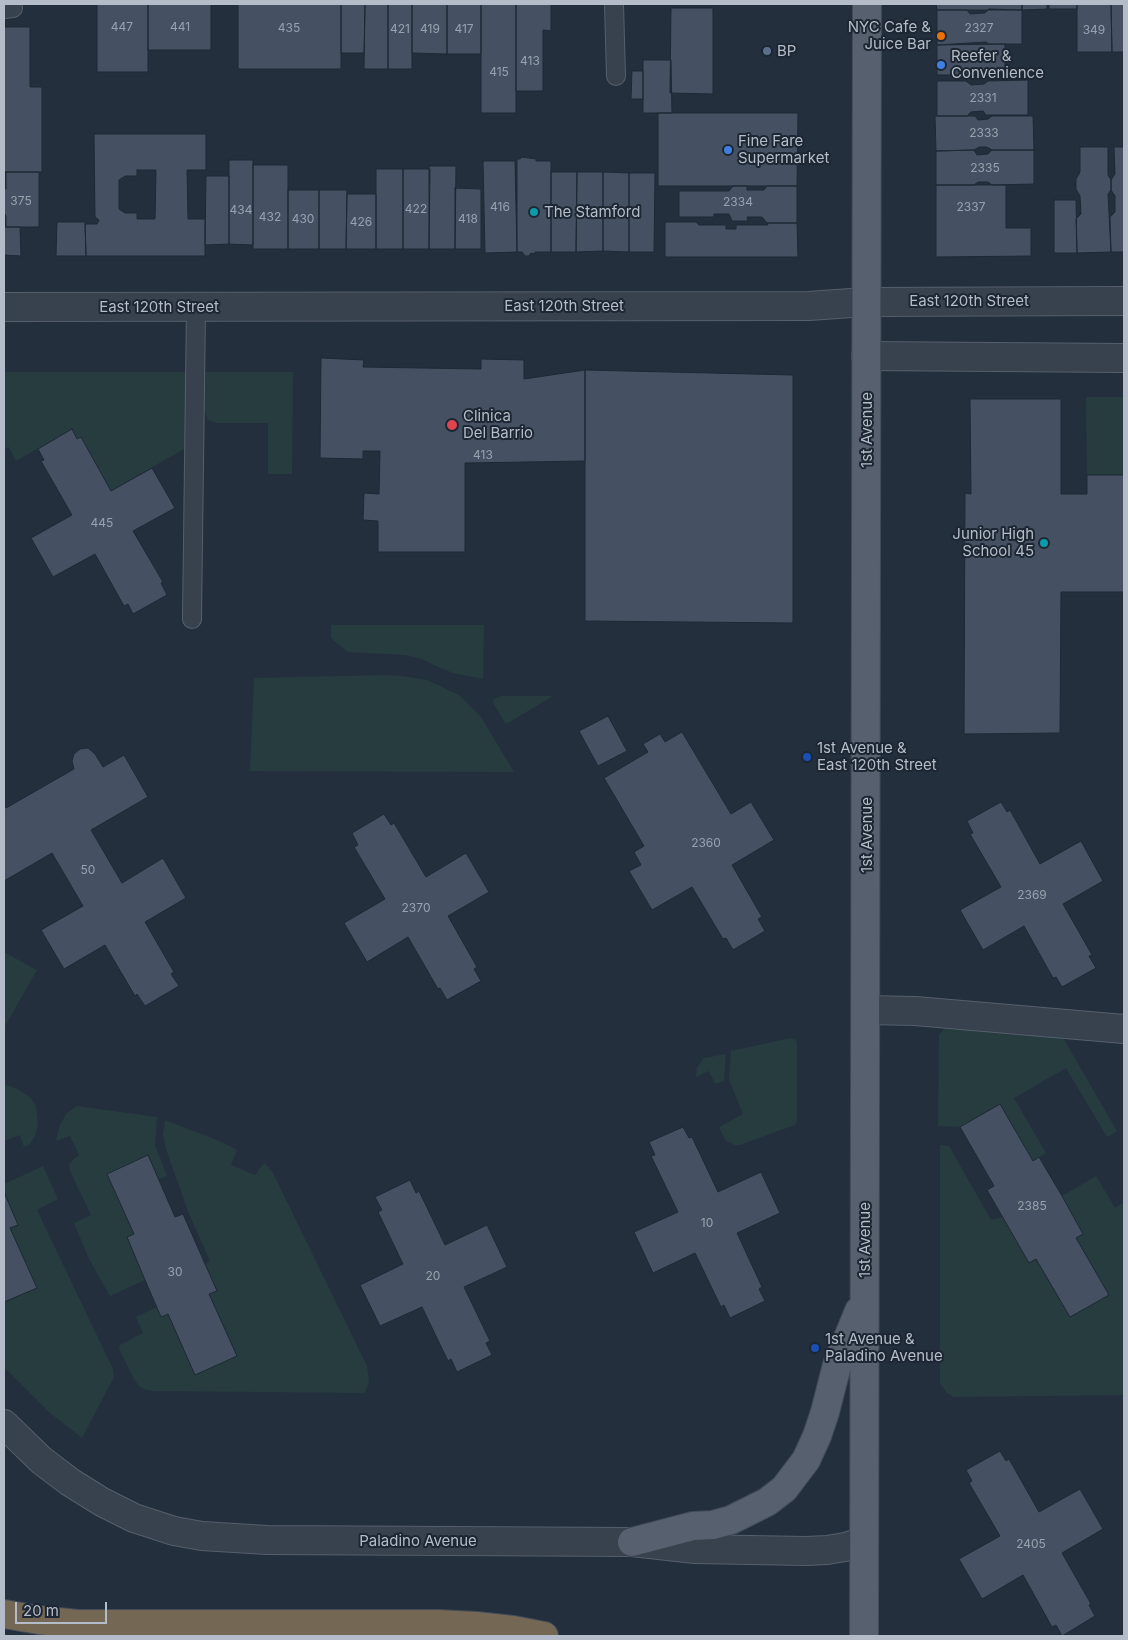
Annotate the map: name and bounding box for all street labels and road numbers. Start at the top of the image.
street label: East 120th Street [909,292,1029,310]
street label: East 120th Street [504,297,624,315]
street label: East 120th Street [99,298,219,316]
street label: 1st Avenue [858,392,876,468]
street label: 1st Avenue [858,797,876,873]
street label: 1st Avenue [856,1202,874,1278]
street label: Paladino Avenue [359,1532,477,1550]

